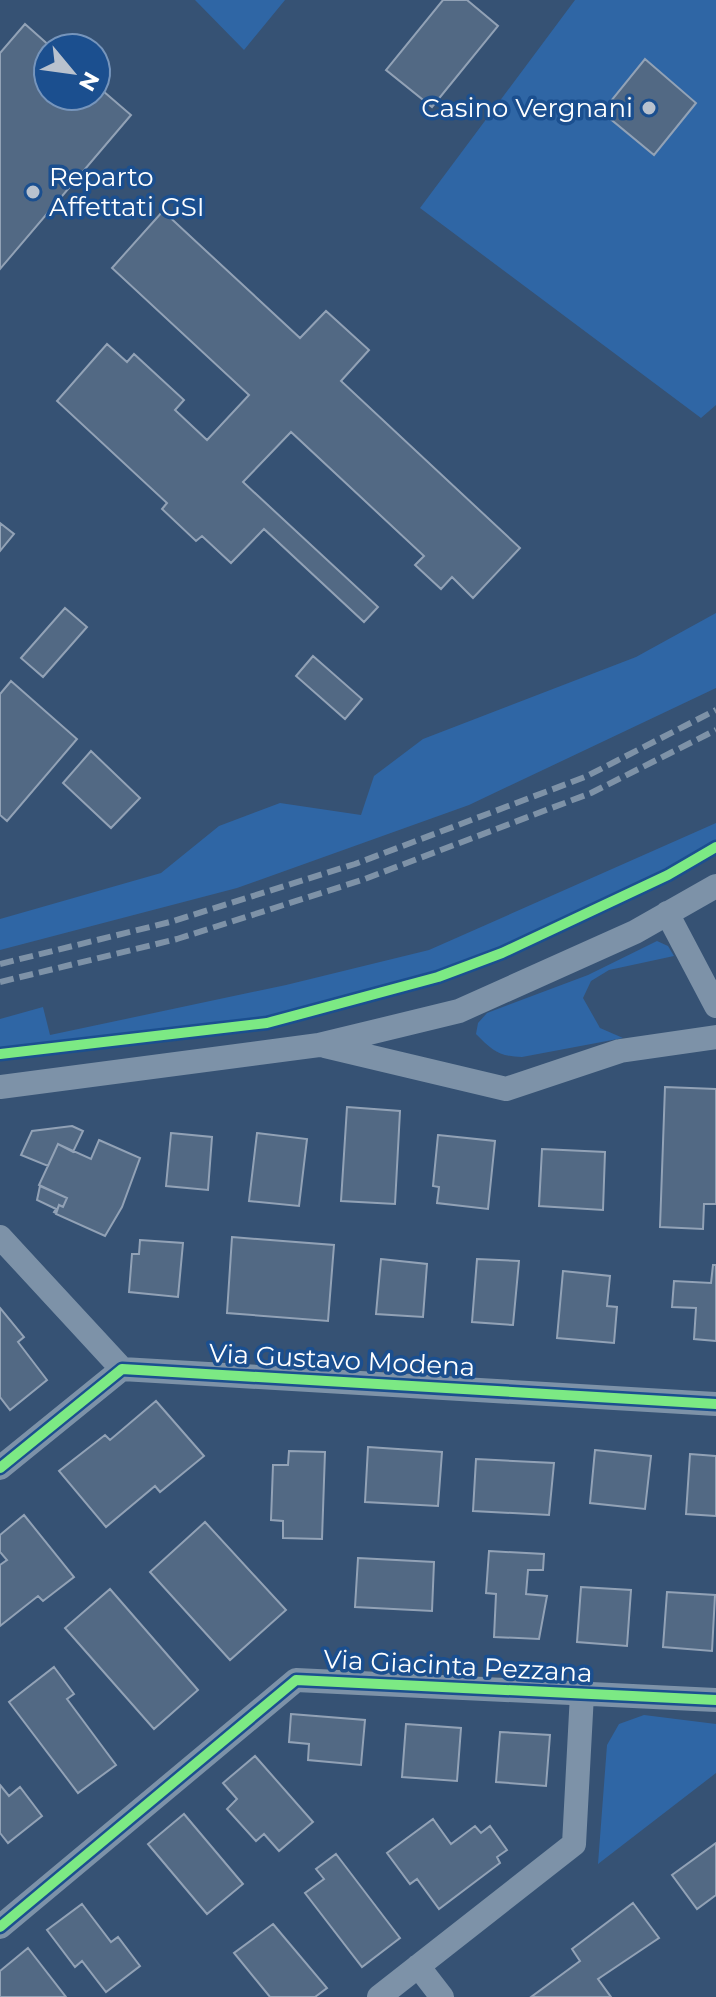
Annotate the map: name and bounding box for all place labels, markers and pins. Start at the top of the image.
place label: Casino Vergnani [421,92,633,124]
marker: Casino Vergnani [640,99,658,117]
place label: Reparto Affettati GSI [49,161,205,223]
marker: Reparto Affettati GSI [24,183,42,201]

